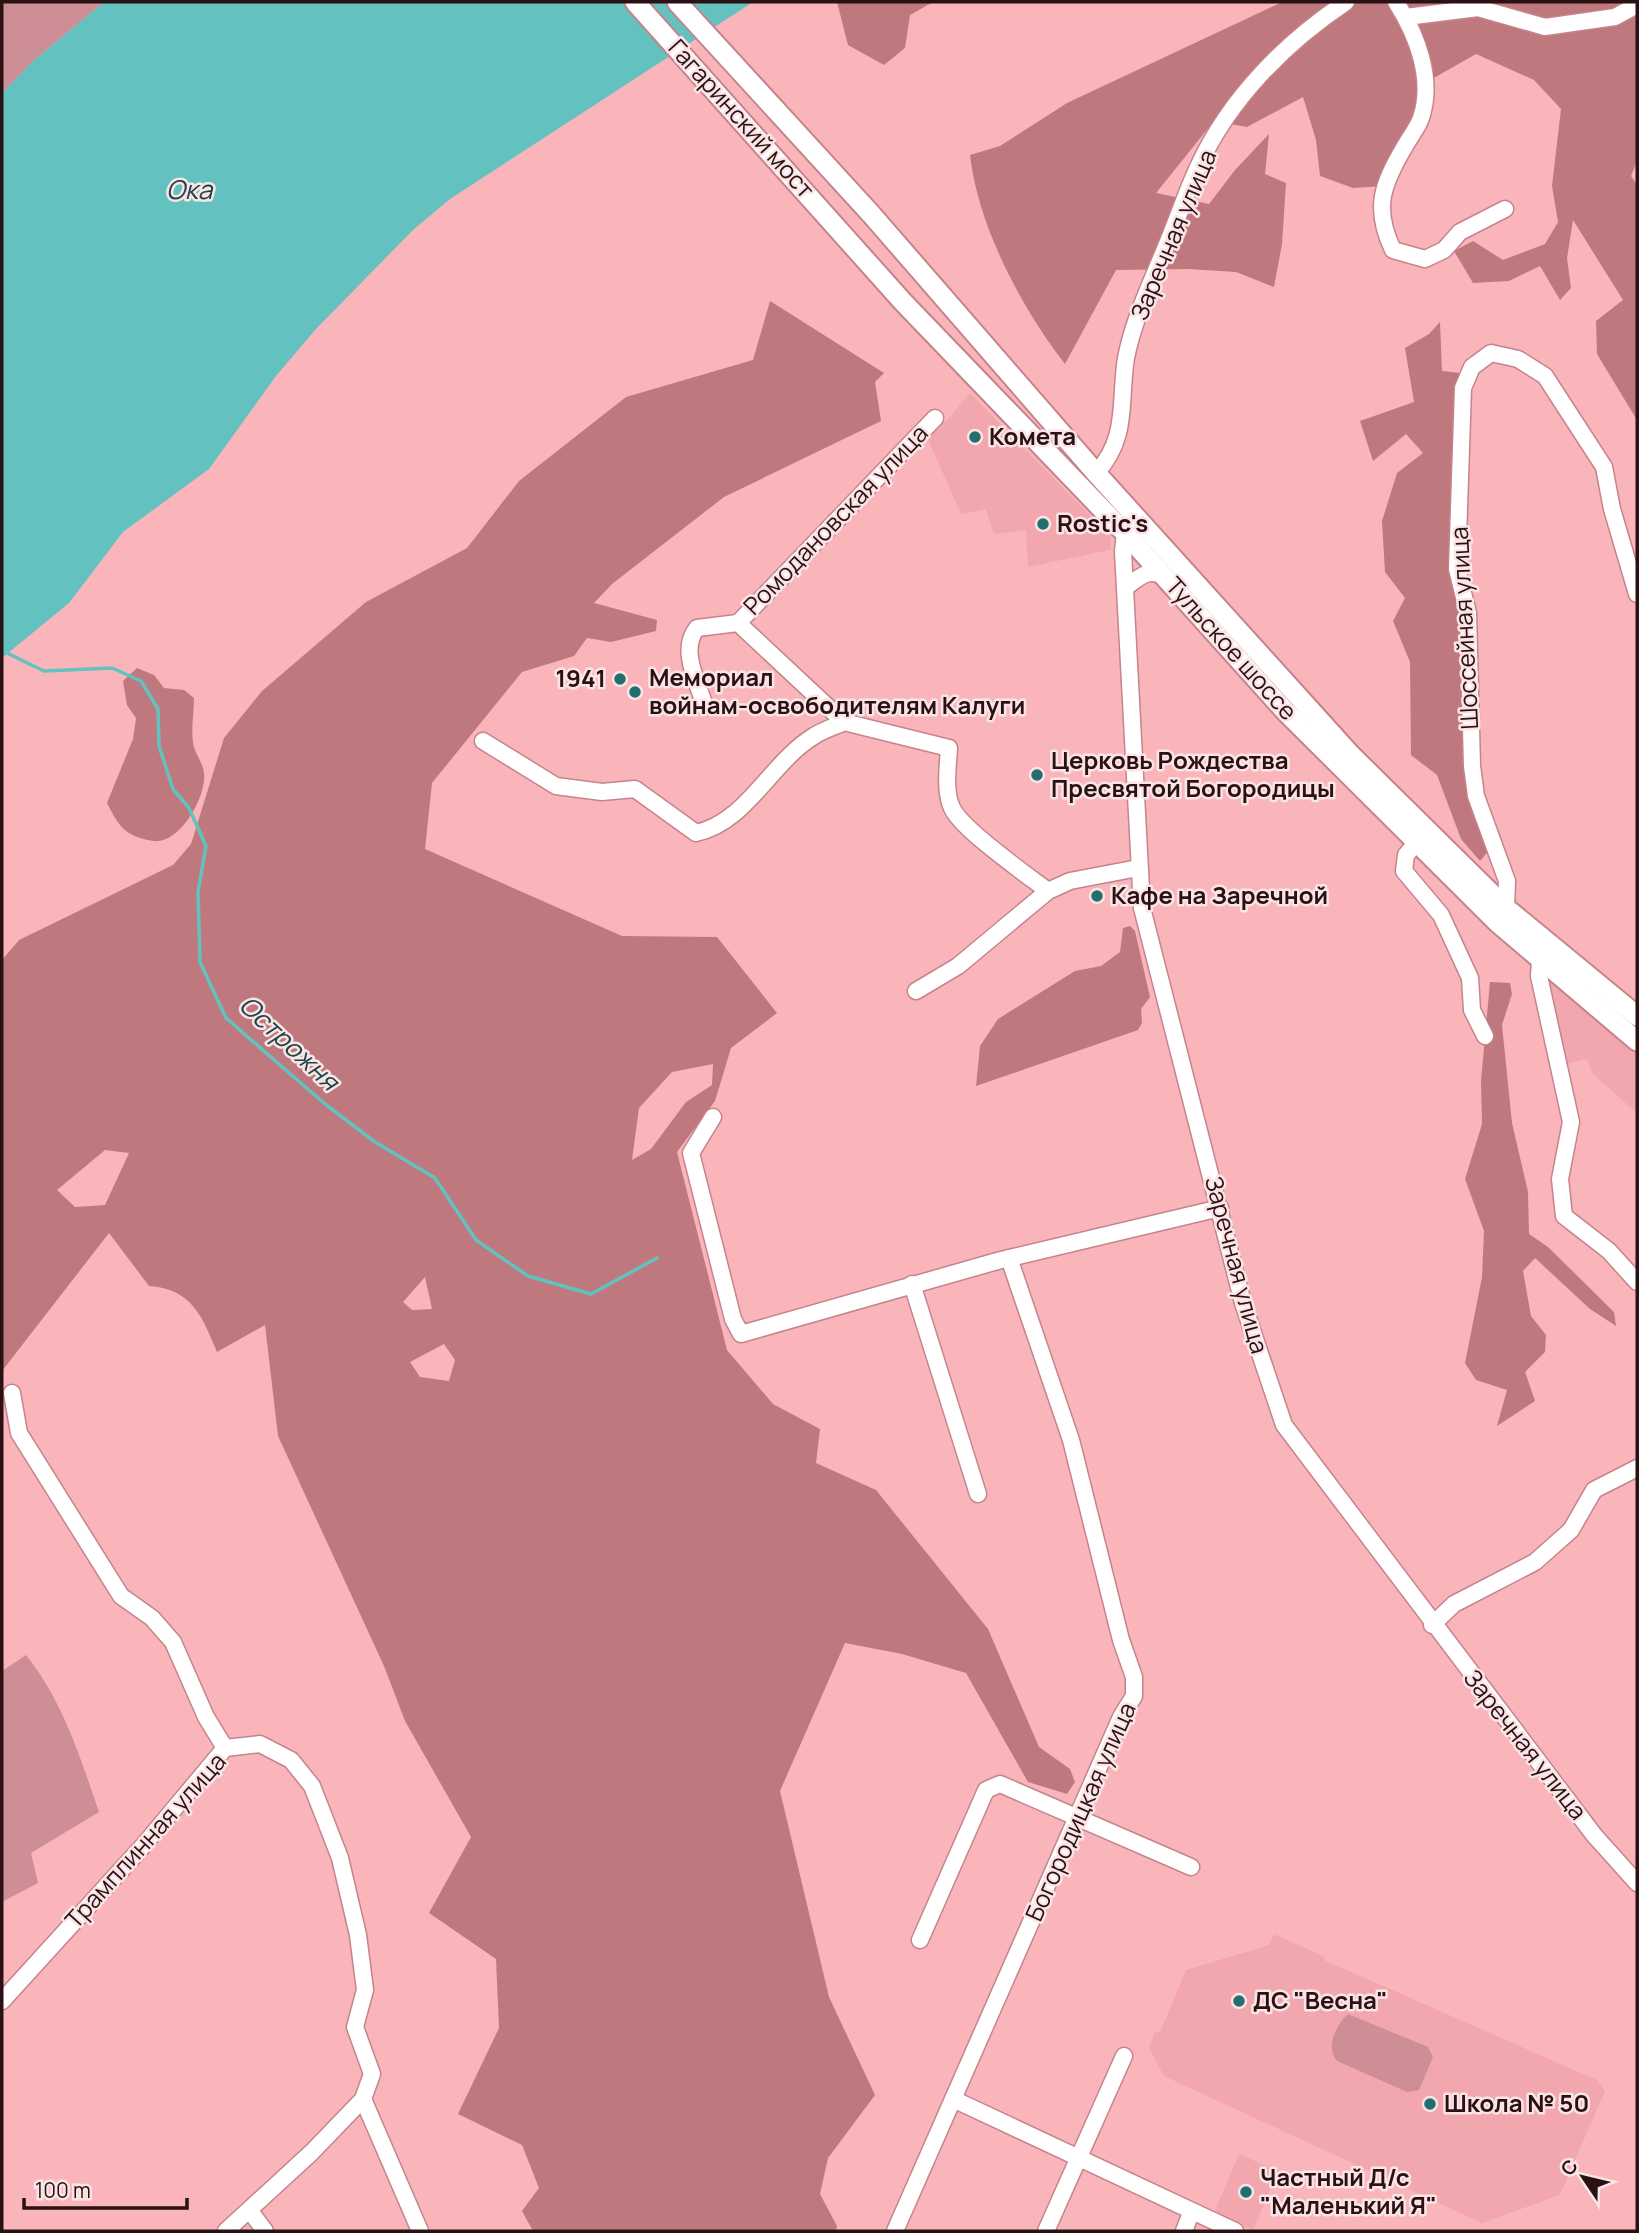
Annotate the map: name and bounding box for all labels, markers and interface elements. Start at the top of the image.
street label: Гагаринский мост [662,31,823,205]
street label: Заречная улица [1122,144,1223,325]
water label: Ока [166,171,214,207]
street label: Ромодановская улица [735,417,935,621]
place label: Комета [989,419,1076,452]
marker: Комета [967,429,983,445]
place label: Rostic's [1057,506,1148,539]
marker: Rostic's [1035,516,1051,532]
street label: Шоссейная улица [1442,526,1485,730]
street label: Тульское шоссе [1159,569,1305,727]
place label: Мемориал войнам-освободителям Калуги [649,660,1025,721]
place label: 1941 [555,661,606,694]
marker: 1941 [612,671,628,687]
marker: Мемориал войнам-освободителям Калуги [627,684,643,700]
place label: Церковь Рождества Пресвятой Богородицы [1051,743,1335,804]
marker: Церковь Рождества Пресвятой Богородицы [1029,767,1045,783]
place label: Кафе на Заречной [1111,878,1328,911]
marker: Кафе на Заречной [1089,888,1105,904]
water label: Острожня [232,987,349,1100]
street label: Заречная улица [1198,1172,1277,1357]
street label: Заречная улица [1457,1662,1595,1826]
street label: Богородицкая улица [1017,1697,1143,1926]
street label: Трамплинная улица [57,1745,233,1935]
place label: ДС "Весна" [1253,1983,1388,2016]
marker: ДС "Весна" [1231,1993,1247,2009]
place label: Школа № 50 [1444,2086,1589,2119]
marker: Школа № 50 [1422,2096,1438,2112]
north arrow [1548,2142,1618,2212]
text: С [1554,2154,1584,2180]
place label: Частный Д/с "Маленький Я" [1260,2160,1437,2221]
scale bar [24,2166,187,2210]
text: 100 m [35,2176,91,2204]
marker: Частный Д/с "Маленький Я" [1238,2184,1254,2200]

